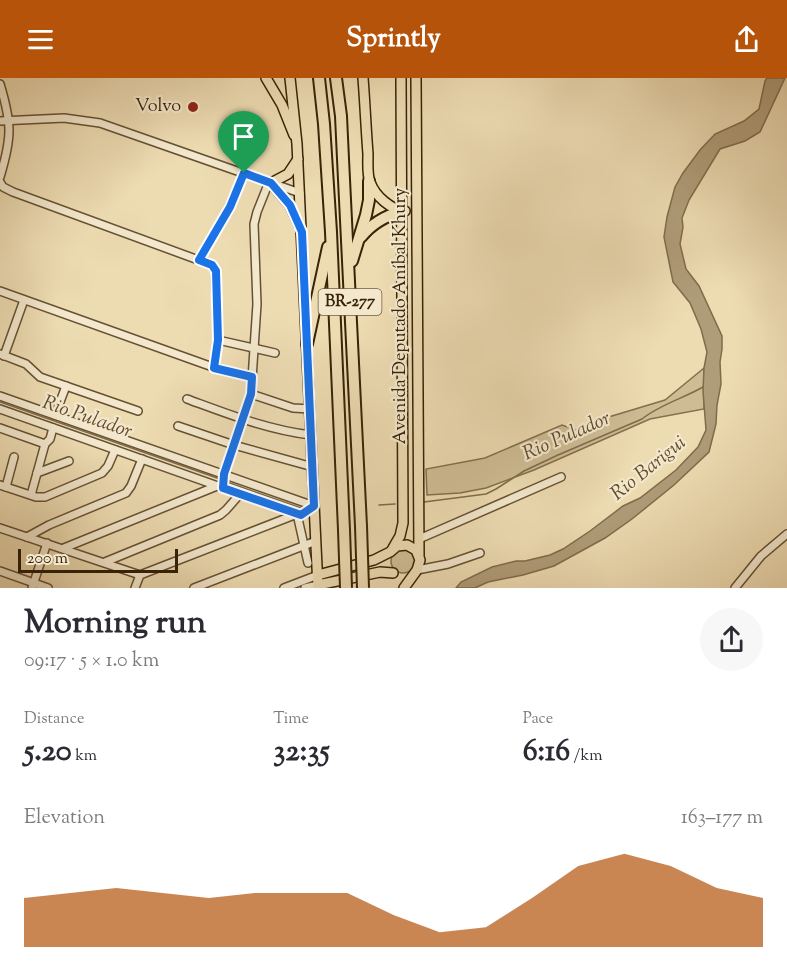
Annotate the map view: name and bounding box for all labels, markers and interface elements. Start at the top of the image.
text: Sprintly [346,20,441,59]
icon: menu [24,23,57,56]
icon: share [730,23,763,56]
place label: Volvo [135,94,181,120]
marker: Volvo [186,100,200,114]
pin [218,111,269,173]
icon: arrive [227,120,260,153]
street label: Avenida Deputado Aníbal Khury [388,188,414,444]
road number: BR-277 [318,289,382,315]
water label: Rio Pulador [38,389,136,447]
water label: Rio Pulador [519,405,615,469]
water label: Rio Barigui [605,430,693,508]
scale bar [18,546,178,574]
text: 200 m [27,548,68,571]
text: Morning run [24,600,206,648]
button: share [700,608,763,671]
text: 09:17 · 5 × 1.0 km [24,647,159,676]
text: Distance [24,708,84,731]
text: Time [273,708,309,731]
text: Pace [523,708,553,731]
text: 5.20 [24,731,72,774]
text: 32:35 [273,731,330,774]
text: 6:16 [523,731,570,774]
text: km [72,745,97,768]
text: /km [570,745,603,768]
text: Elevation [24,804,105,833]
text: 163–177 m [681,804,763,833]

